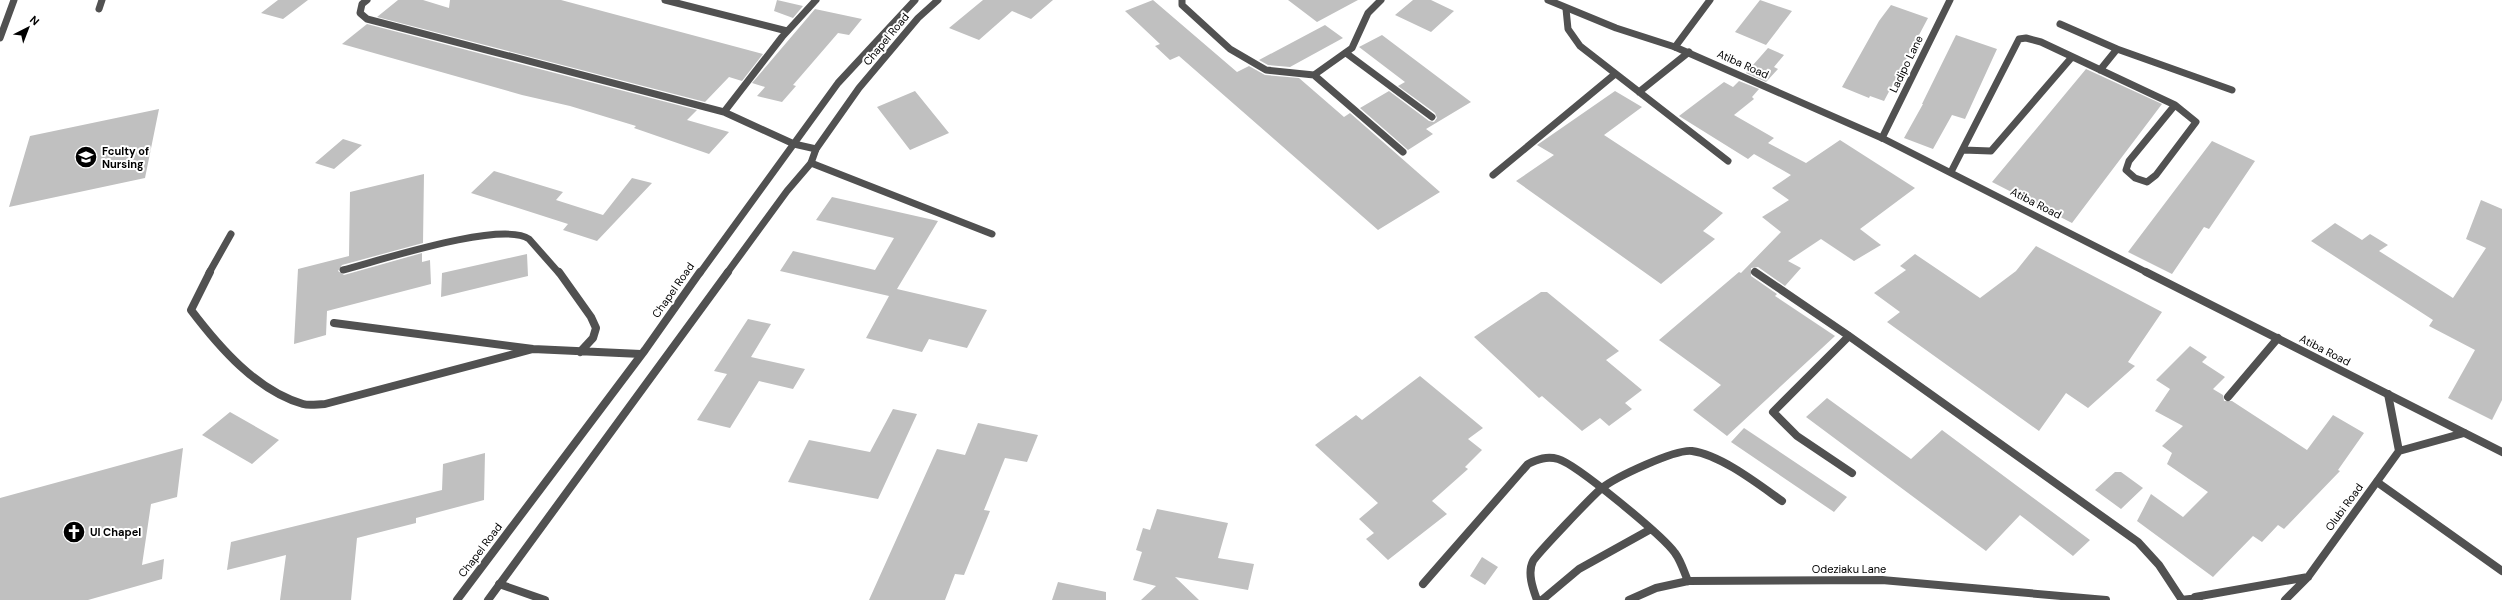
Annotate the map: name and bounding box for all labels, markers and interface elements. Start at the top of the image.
north arrow [8,8,48,48]
street label: Chapel Road [860,10,912,68]
text: N [27,13,42,28]
street label: Ladipo Lane [1886,33,1926,95]
street label: Atiba Road [1715,46,1771,82]
school or university icon: Fculty of Nursing [73,144,99,170]
place label: Fculty of Nursing [102,144,149,171]
street label: Atiba Road [2008,184,2064,222]
street label: Chapel Road [649,260,697,320]
street label: Atiba Road [2297,331,2353,369]
street label: Olubi Road [2322,480,2366,534]
church icon: UI Chapel [61,519,87,545]
street label: Chapel Road [455,520,505,580]
place label: UI Chapel [90,525,141,539]
street label: Odeziaku Lane [1812,562,1886,576]

